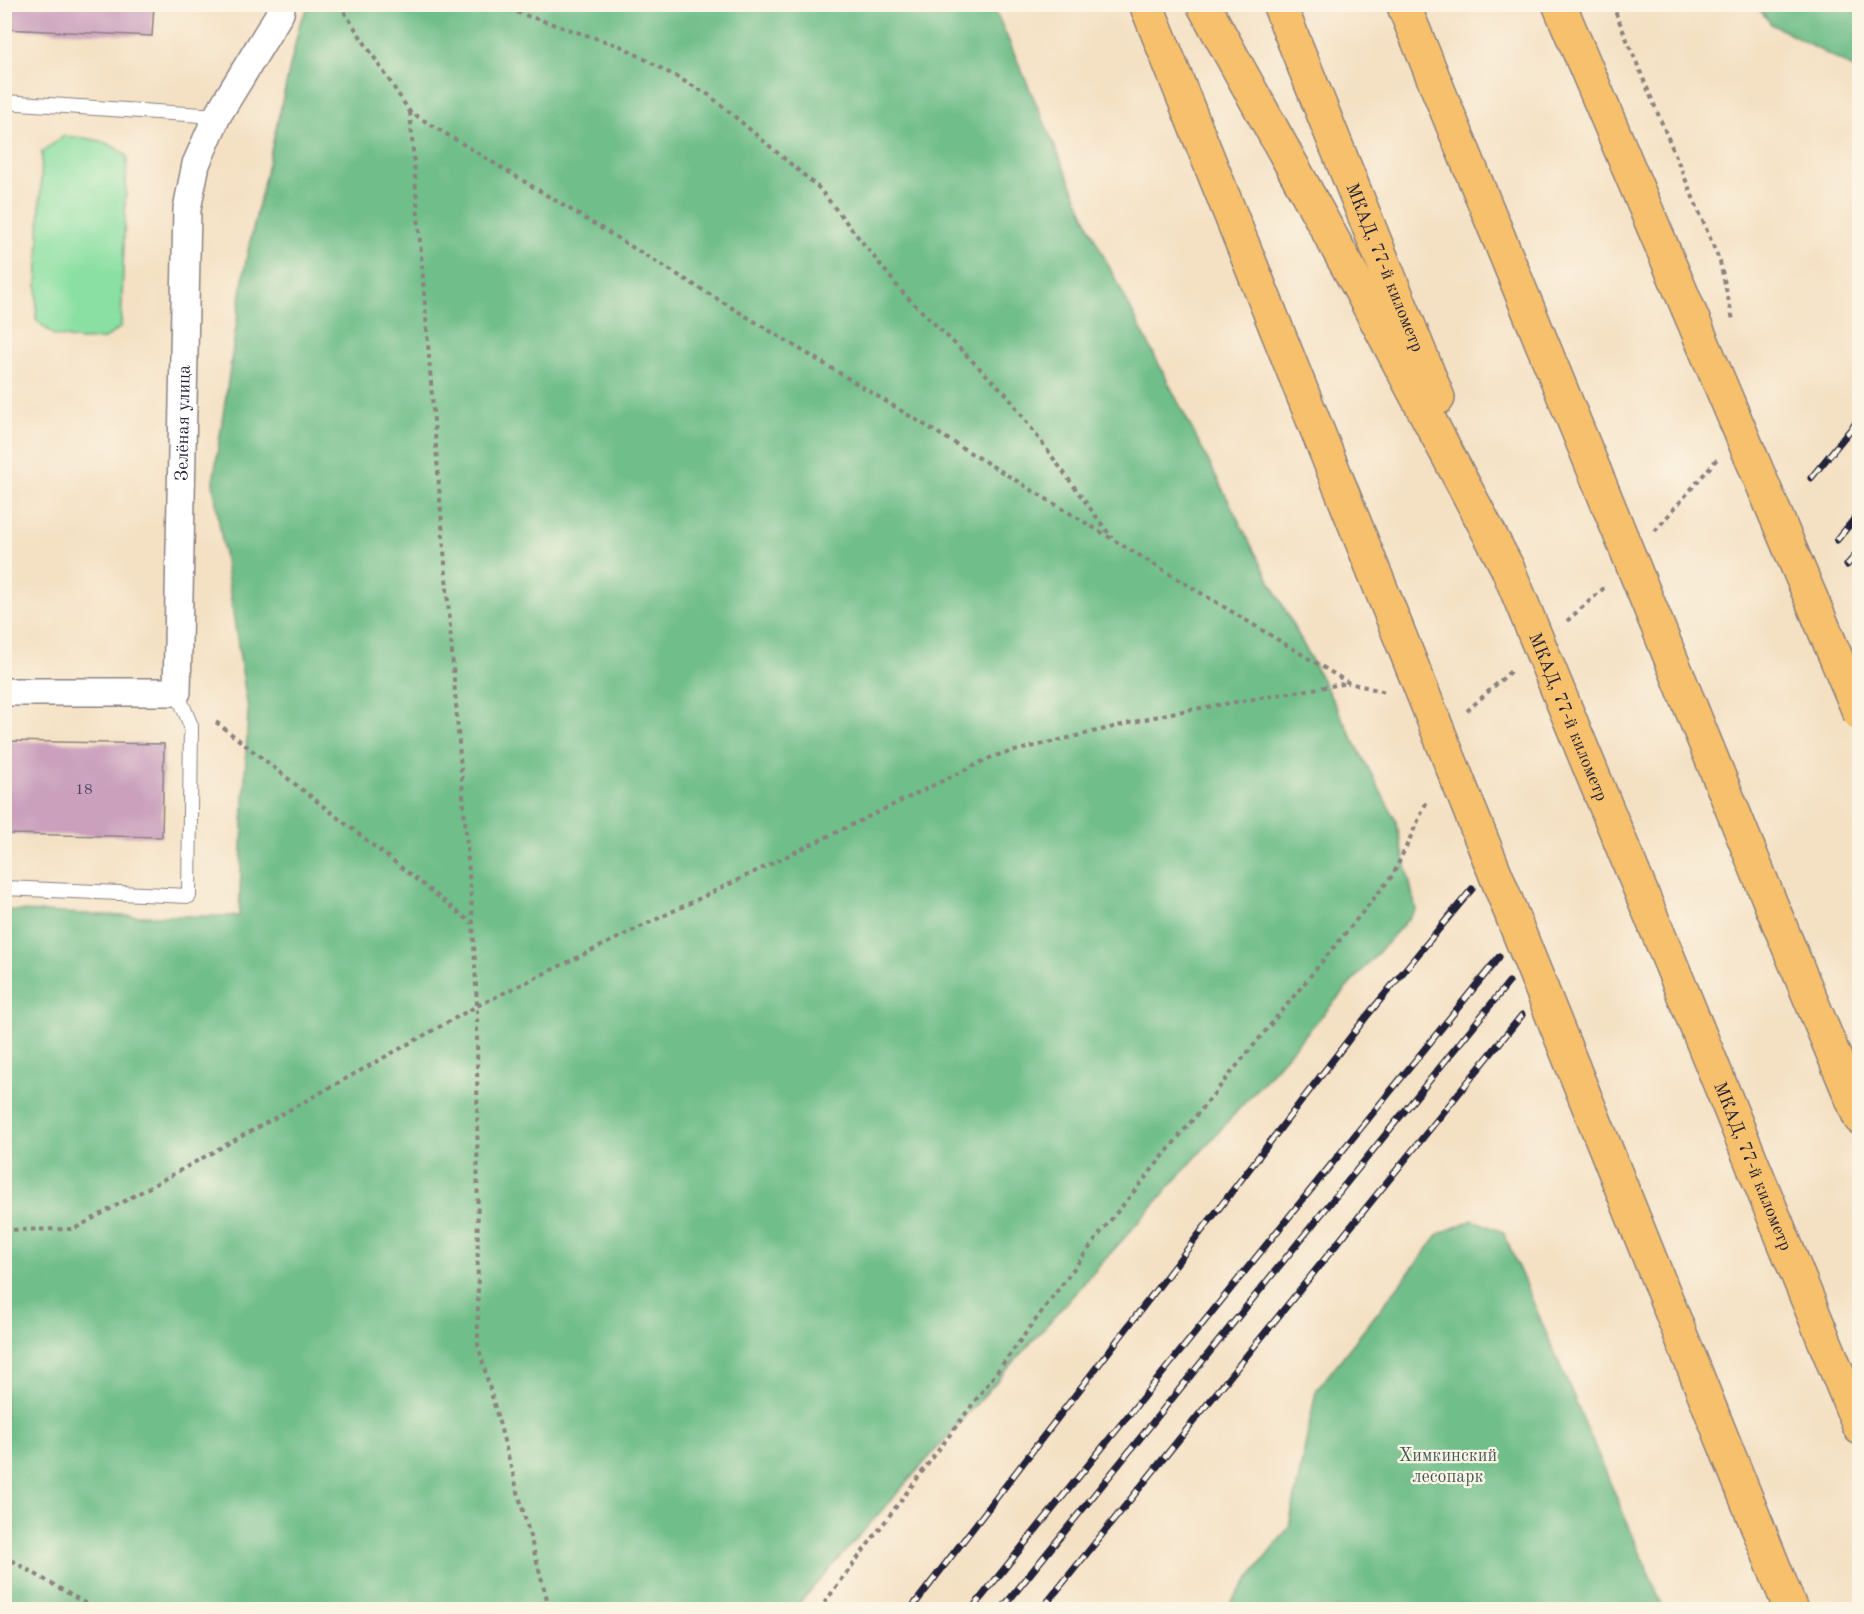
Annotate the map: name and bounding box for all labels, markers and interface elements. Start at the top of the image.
street label: МКАД, 77-й километр [1342,181,1426,355]
street label: Зелёная улица [173,365,194,481]
street label: МКАД, 77-й километр [1525,630,1611,804]
house number: 18 [75,783,93,798]
street label: МКАД, 77-й километр [1710,1079,1795,1253]
park label: Химкинский лесопарк [1399,1447,1497,1486]

